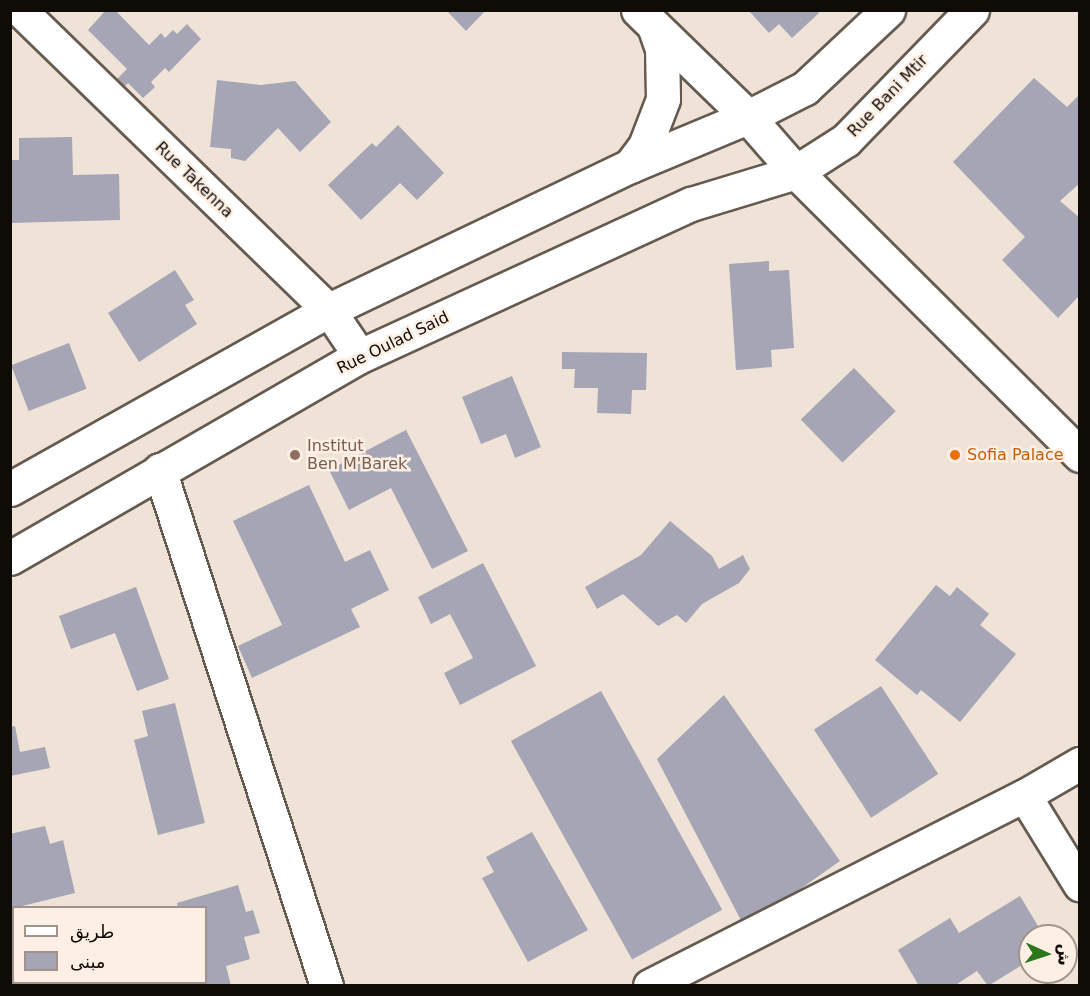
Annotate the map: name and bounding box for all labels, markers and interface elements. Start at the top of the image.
street label: Rue Bani Mtir [844,51,932,141]
street label: Rue Takenna [151,138,237,222]
street label: Rue Oulad Said [334,308,452,378]
place label: Institut Ben M'Barek [307,436,407,474]
place label: Sofia Palace [967,445,1064,465]
marker: Institut Ben M'Barek [288,448,302,462]
marker: Sofia Palace [948,448,962,462]
legend [12,906,207,984]
text: طريق [70,921,114,942]
north arrow [1018,924,1078,984]
text: ش [1054,943,1075,966]
text: مبنى [70,951,106,972]

